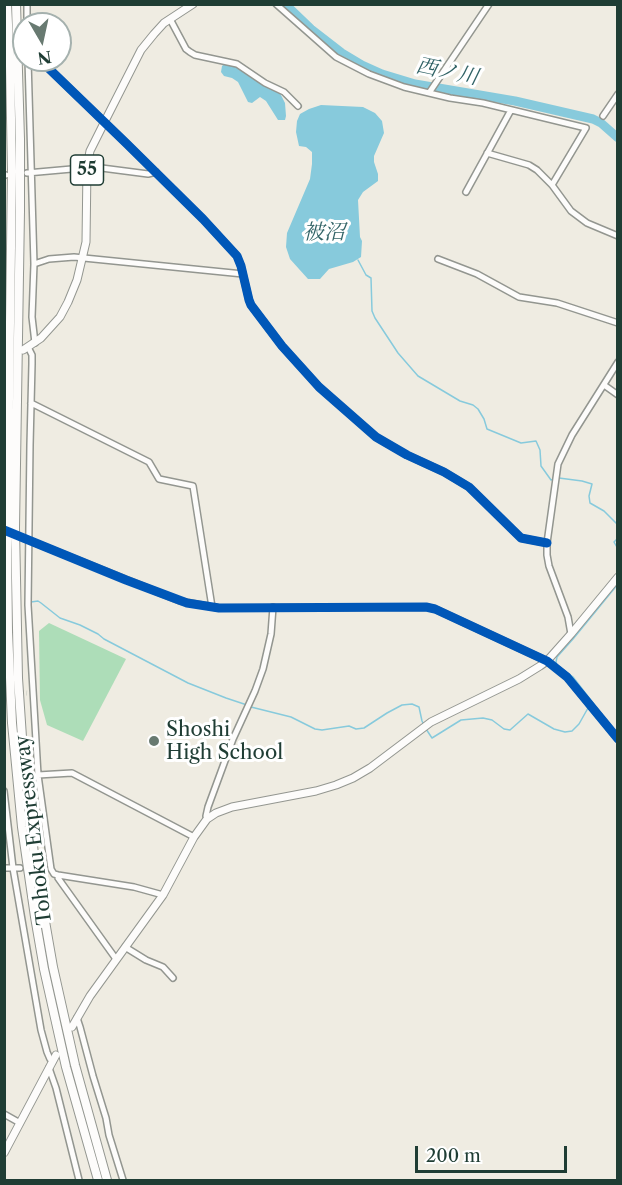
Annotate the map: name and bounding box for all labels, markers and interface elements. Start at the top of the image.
north arrow [12,12,72,72]
text: N [36,47,53,69]
water label: 西ノ川 [414,53,480,91]
road number: 55 [70,155,104,185]
water label: 被沼 [303,220,345,246]
place label: Shoshi High School [166,718,283,765]
street label: Tohoku Expressway [10,734,58,926]
marker: Shoshi High School [147,734,161,748]
scale bar [418,1134,570,1172]
text: 200 m [426,1145,481,1167]

